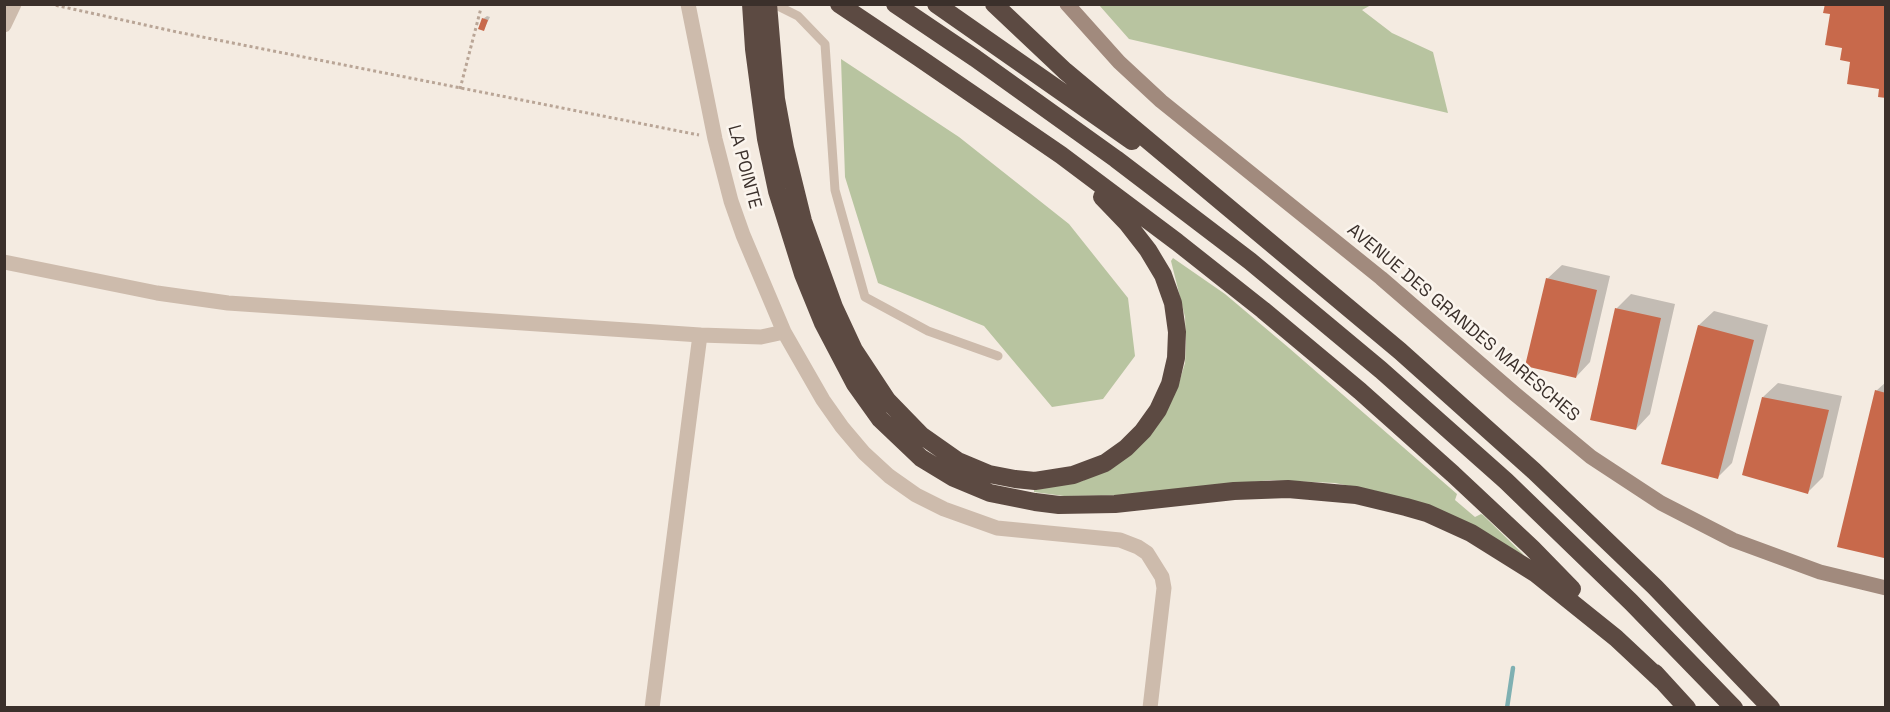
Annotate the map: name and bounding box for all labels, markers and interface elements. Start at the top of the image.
street label: LA POINTE [722,123,766,211]
street label: AVENUE DES GRANDES MARESCHES [1343,219,1583,427]

